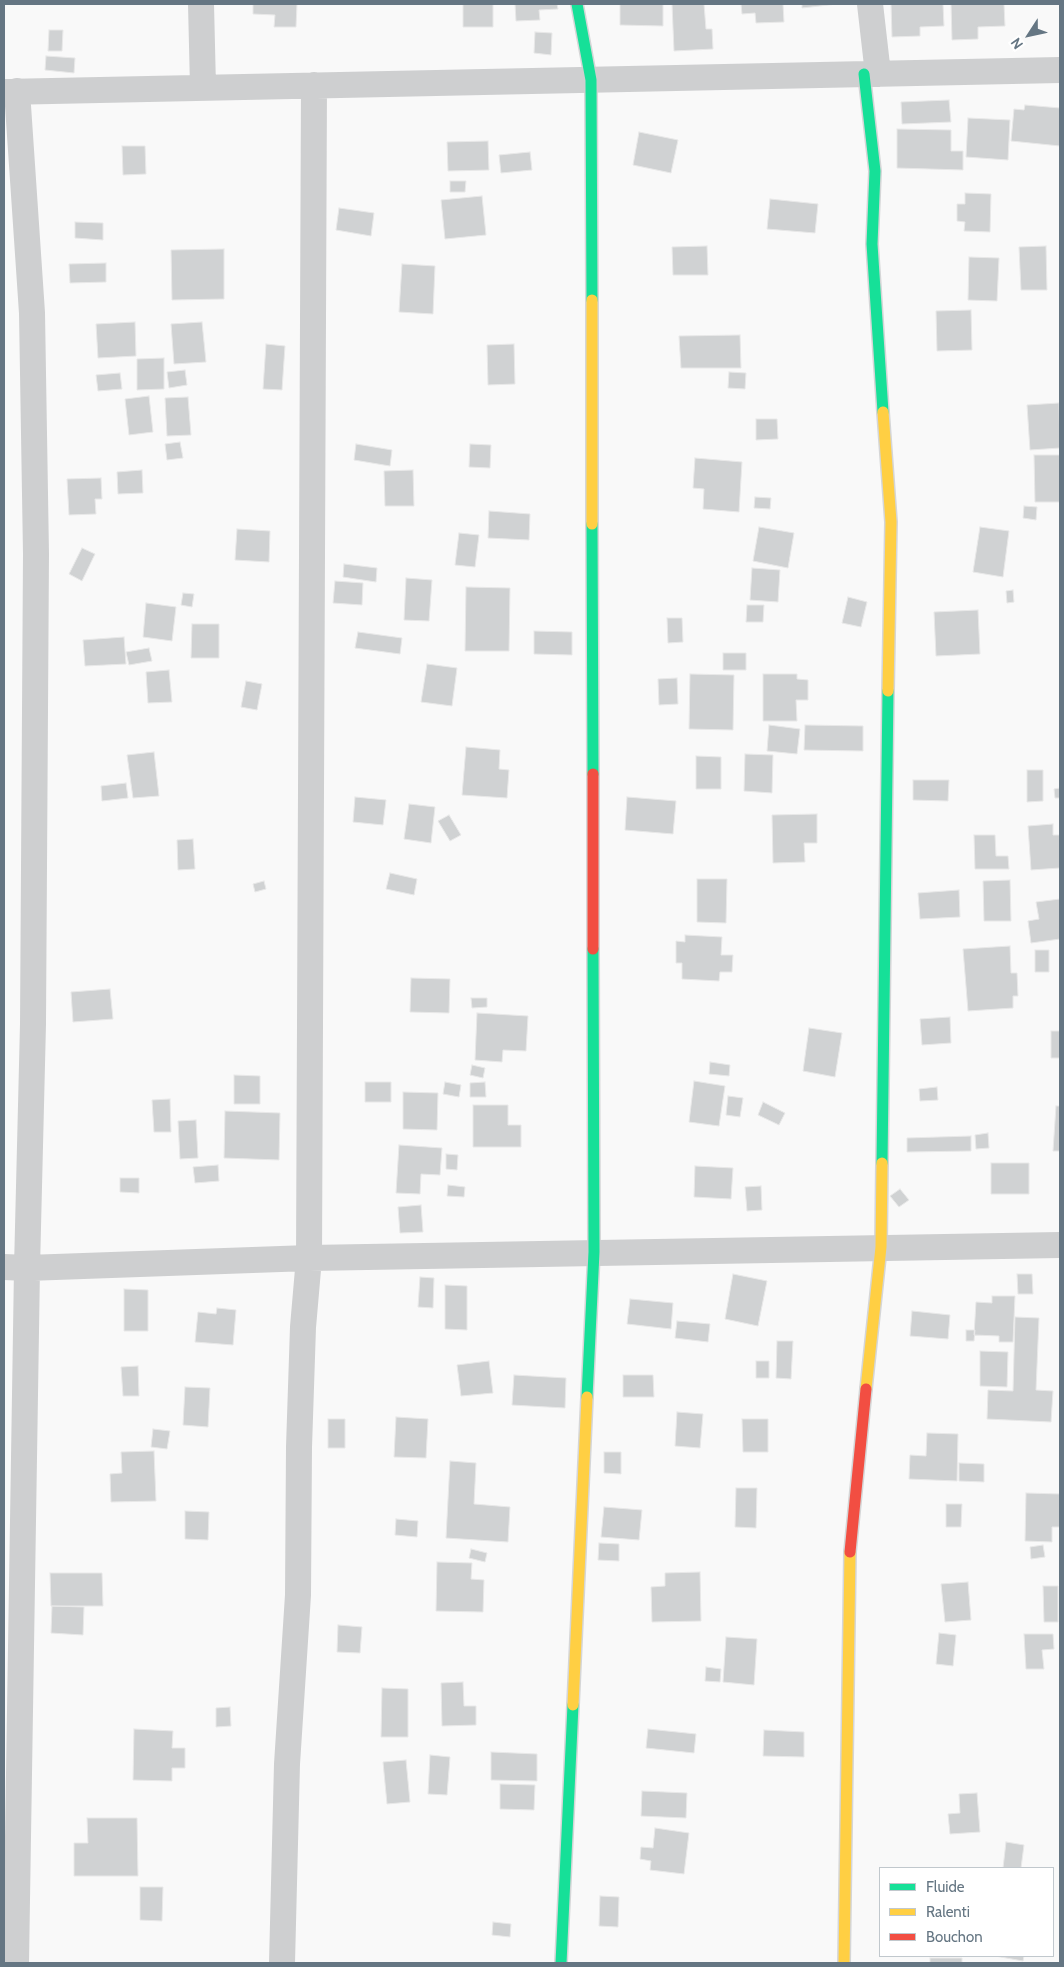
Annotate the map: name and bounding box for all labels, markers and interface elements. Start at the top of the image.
north arrow [1004,10,1054,60]
text: N [1006,34,1027,53]
legend [879,1867,1054,1957]
text: Fluide [926,1878,964,1896]
text: Ralenti [926,1903,970,1921]
text: Bouchon [926,1928,983,1946]

